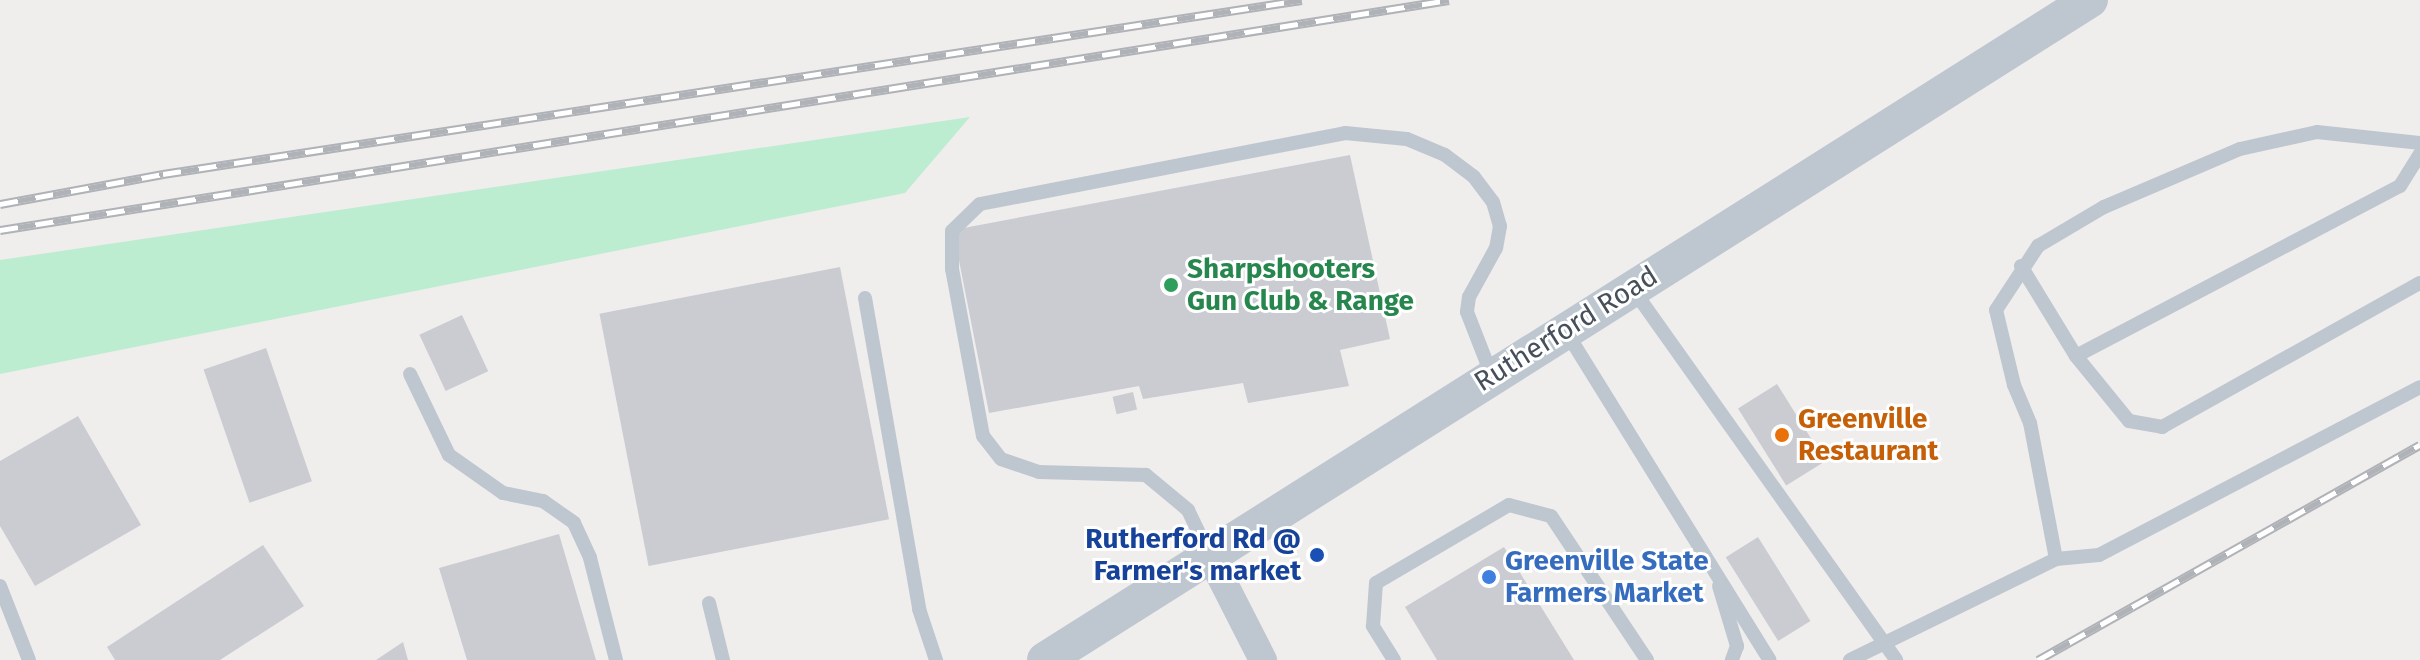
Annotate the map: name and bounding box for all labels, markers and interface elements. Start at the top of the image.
place label: Sharpshooters Gun Club & Range [1187,252,1414,318]
street label: Rutherford Road [1468,259,1664,399]
marker: Sharpshooters Gun Club & Range [1162,276,1180,294]
place label: Greenville Restaurant [1798,402,1938,468]
marker: Greenville Restaurant [1773,426,1791,444]
place label: Rutherford Rd @ Farmer's market [1085,522,1301,588]
place label: Greenville State Farmers Market [1505,544,1709,610]
marker: Rutherford Rd @ Farmer's market [1308,546,1326,564]
marker: Greenville State Farmers Market [1480,568,1498,586]

